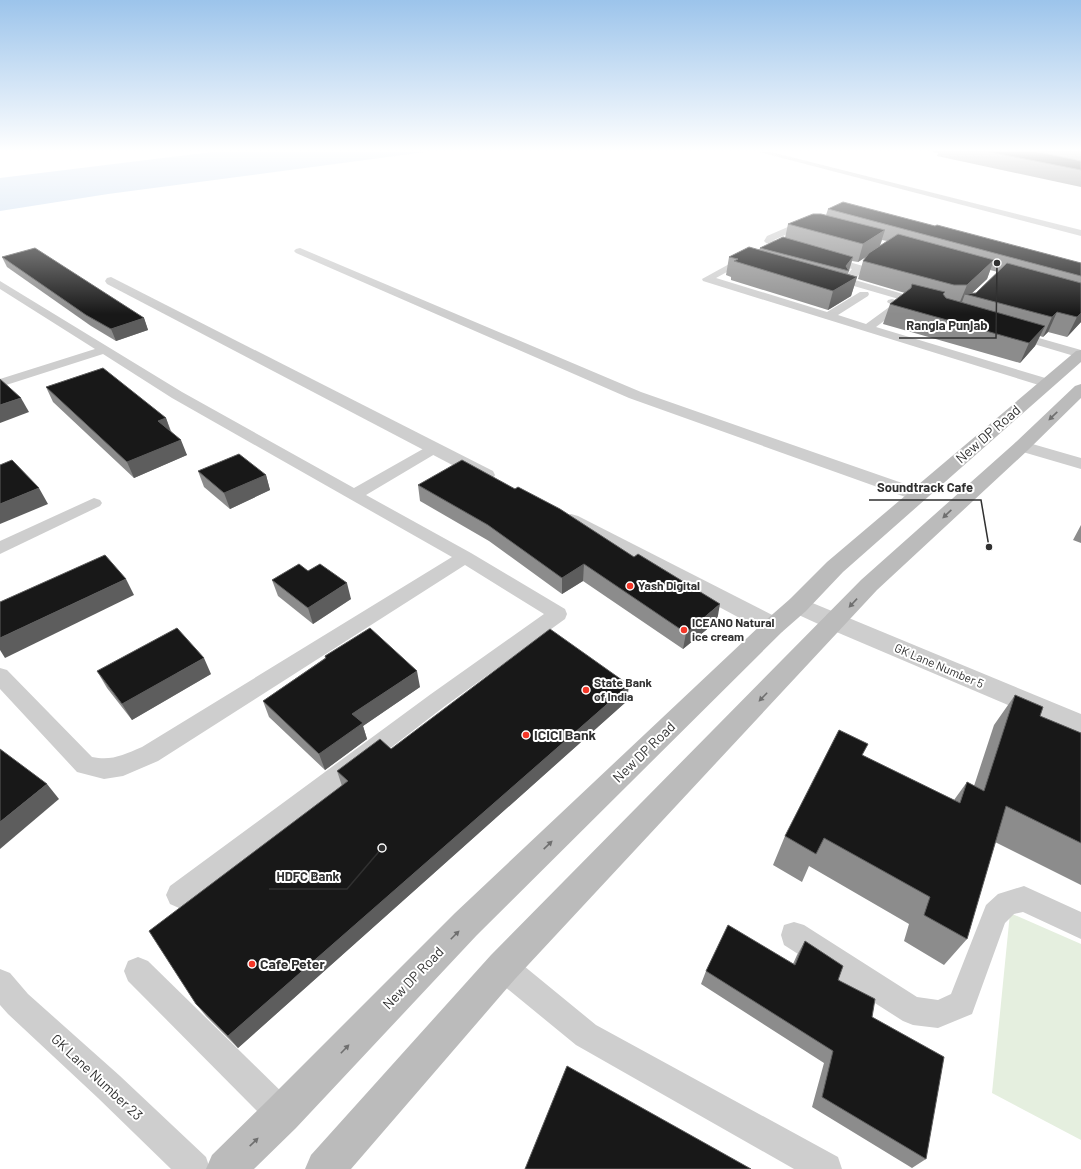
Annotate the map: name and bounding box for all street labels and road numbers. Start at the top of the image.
street label: New DP Road [952,401,1024,466]
street label: GK Lane Number 5 [893,640,986,690]
street label: New DP Road [609,718,678,786]
street label: New DP Road [379,943,447,1012]
street label: GK Lane Number 23 [48,1030,147,1123]

